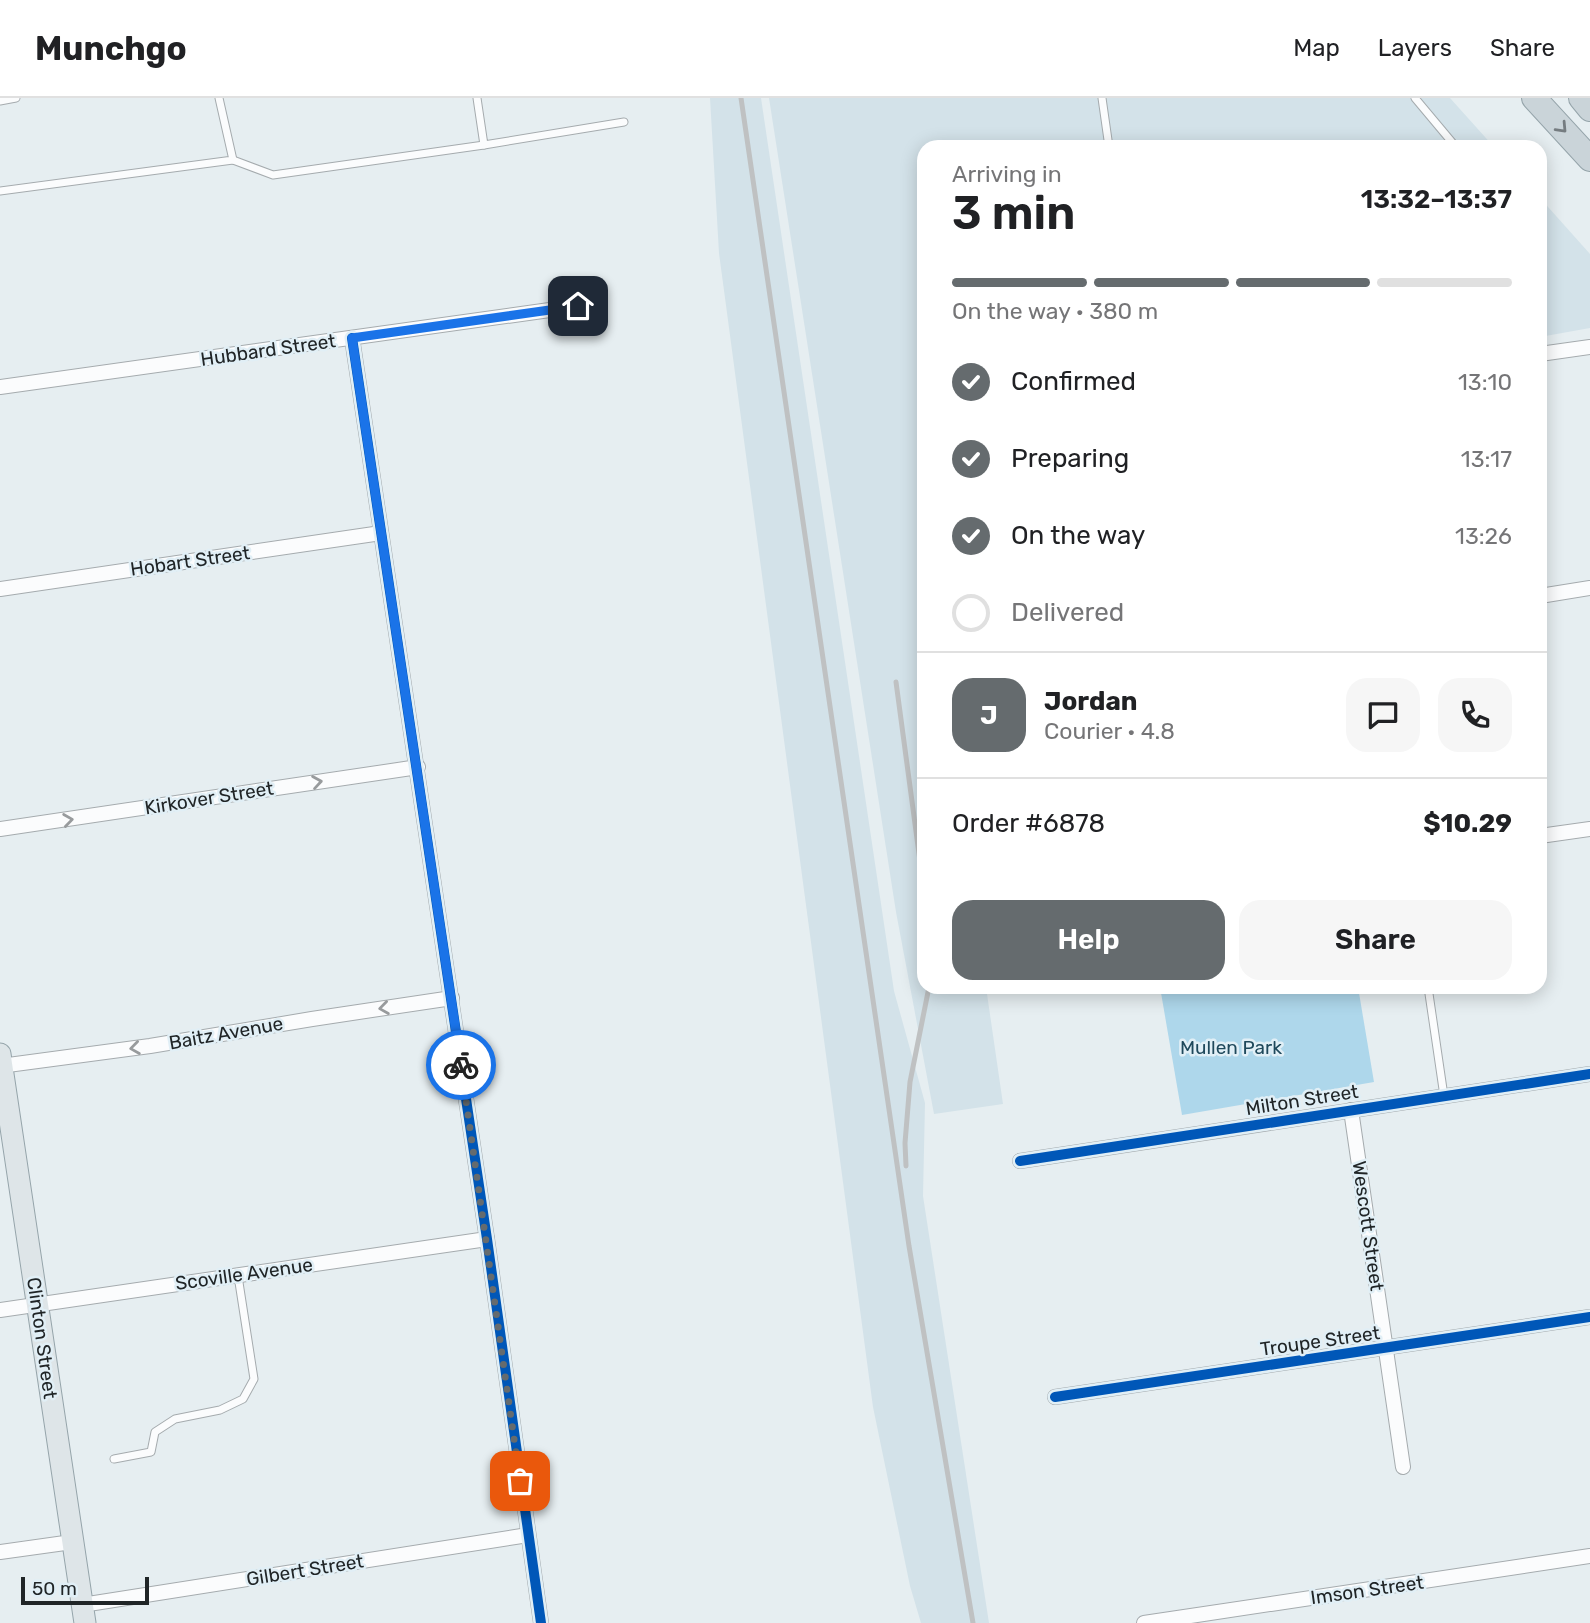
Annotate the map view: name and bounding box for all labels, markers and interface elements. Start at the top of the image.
text: Munchgo [35,29,187,68]
text: Map [1293,34,1340,62]
text: Layers [1378,34,1452,62]
text: Share [1490,34,1555,62]
one-way arrow [1554,120,1566,133]
text: Arriving in [952,160,1062,188]
text: 13:32–13:37 [1361,184,1512,215]
text: 3 min [952,186,1075,241]
pin [548,276,608,336]
icon: home [559,287,597,325]
text: On the way · 380 m [952,297,1158,325]
street label: Hubbard Street [199,329,338,371]
icon: check [952,363,990,401]
text: Confirmed [1011,366,1136,397]
text: 13:10 [1458,368,1512,396]
icon: check [952,440,990,478]
text: Preparing [1011,443,1129,474]
text: 13:17 [1461,445,1512,473]
icon: check [952,517,990,555]
text: On the way [1011,520,1145,551]
text: 13:26 [1455,522,1512,550]
street label: Hobart Street [129,541,252,581]
text: Delivered [1011,597,1124,628]
button: chat [1346,678,1420,752]
button: phone [1438,678,1512,752]
text: Jordan [1044,686,1137,717]
text: J [980,700,998,731]
text: Courier · 4.8 [1044,717,1175,745]
one-way arrow [311,775,323,790]
street label: Kirkover Street [143,776,276,820]
text: Order #6878 [952,808,1105,839]
text: $10.29 [1423,808,1512,839]
one-way arrow [62,812,73,827]
button: Help [952,900,1225,980]
button: Share [1239,900,1512,980]
one-way arrow [378,1000,390,1015]
street label: Baitz Avenue [167,1012,285,1054]
courier [426,1030,496,1100]
park label: Mullen Park [1180,1036,1282,1059]
one-way arrow [129,1040,141,1055]
icon: bike [442,1046,480,1084]
street label: Milton Street [1244,1080,1361,1120]
street label: Wescott Street [1348,1160,1389,1293]
street label: Scoville Avenue [174,1253,314,1295]
street label: Clinton Street [22,1276,62,1401]
street label: Troupe Street [1259,1321,1382,1361]
pin [490,1451,550,1511]
icon: bag [501,1462,539,1500]
street label: Gilbert Street [245,1549,366,1591]
street label: Imson Street [1309,1571,1425,1609]
scale bar [21,1574,149,1606]
text: 50 m [32,1577,77,1600]

